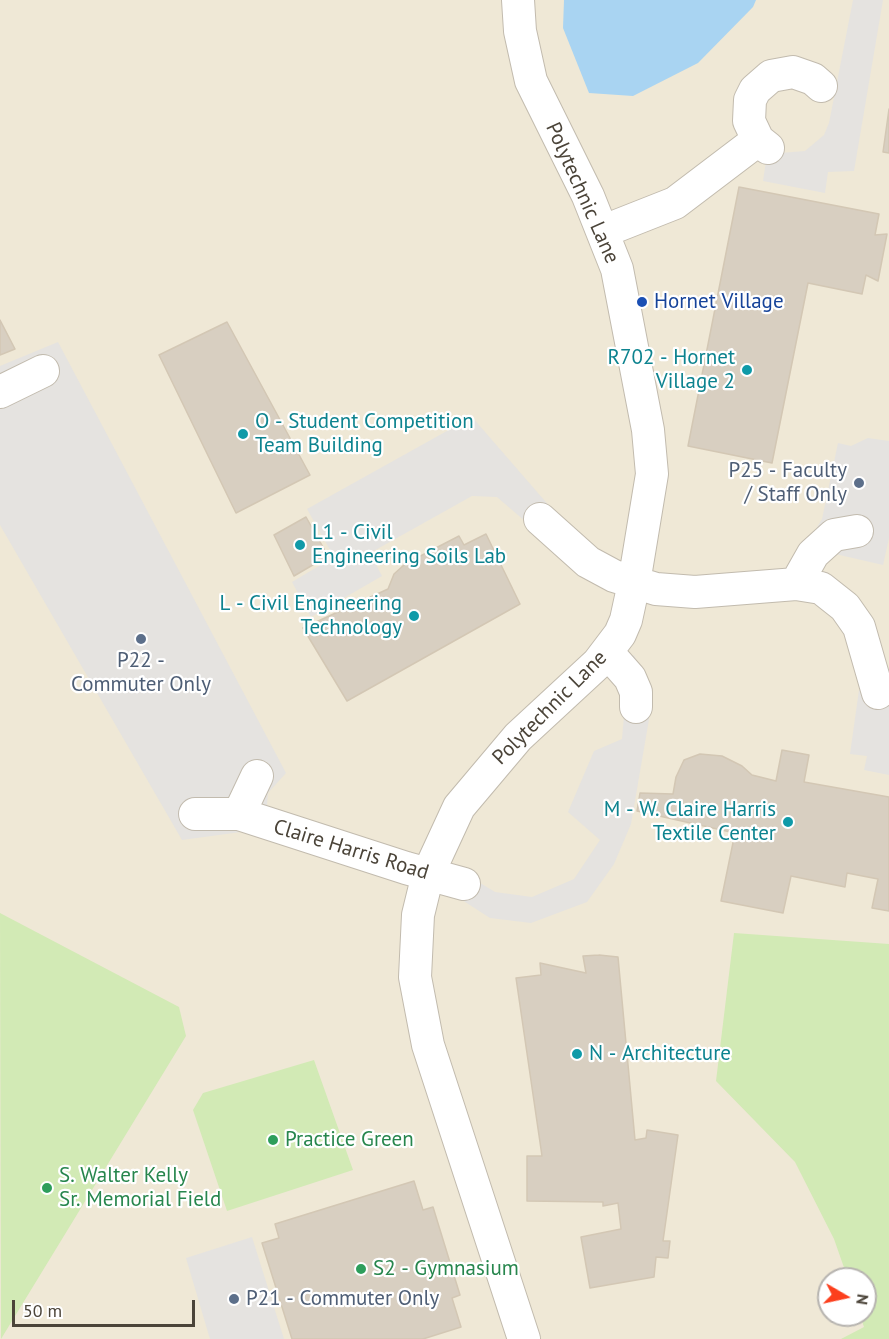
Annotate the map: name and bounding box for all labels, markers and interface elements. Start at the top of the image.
street label: Polytechnic Lane [540,119,624,267]
place label: Hornet Village [654,289,784,315]
marker: Hornet Village [635,295,649,309]
place label: R702 - Hornet Village 2 [608,345,735,395]
marker: R702 - Hornet Village 2 [740,363,754,377]
place label: O - Student Competition Team Building [255,409,474,459]
marker: O - Student Competition Team Building [236,427,250,441]
place label: P25 - Faculty / Staff Only [728,458,847,508]
marker: P25 - Faculty / Staff Only [852,476,866,490]
place label: L1 - Civil Engineering Soils Lab [312,520,506,570]
marker: L1 - Civil Engineering Soils Lab [293,538,307,552]
place label: L - Civil Engineering Technology [219,591,402,641]
marker: L - Civil Engineering Technology [407,609,421,623]
marker: P22 - Commuter Only [134,632,148,646]
street label: Polytechnic Lane [487,645,613,771]
place label: P22 - Commuter Only [71,648,211,698]
place label: M - W. Claire Harris Textile Center [604,797,776,847]
street label: Claire Harris Road [270,814,432,886]
marker: M - W. Claire Harris Textile Center [781,815,795,829]
place label: N - Architecture [589,1041,731,1067]
marker: N - Architecture [570,1047,584,1061]
place label: Practice Green [285,1127,414,1153]
marker: Practice Green [266,1133,280,1147]
place label: S. Walter Kelly Sr. Memorial Field [59,1163,221,1213]
marker: S. Walter Kelly Sr. Memorial Field [40,1181,54,1195]
place label: S2 - Gymnasium [373,1256,519,1282]
marker: S2 - Gymnasium [354,1262,368,1276]
north arrow [817,1267,877,1327]
place label: P21 - Commuter Only [246,1286,439,1312]
scale bar [15,1288,198,1326]
marker: P21 - Commuter Only [227,1292,241,1306]
text: N [852,1293,874,1306]
text: 50 m [23,1299,62,1322]

